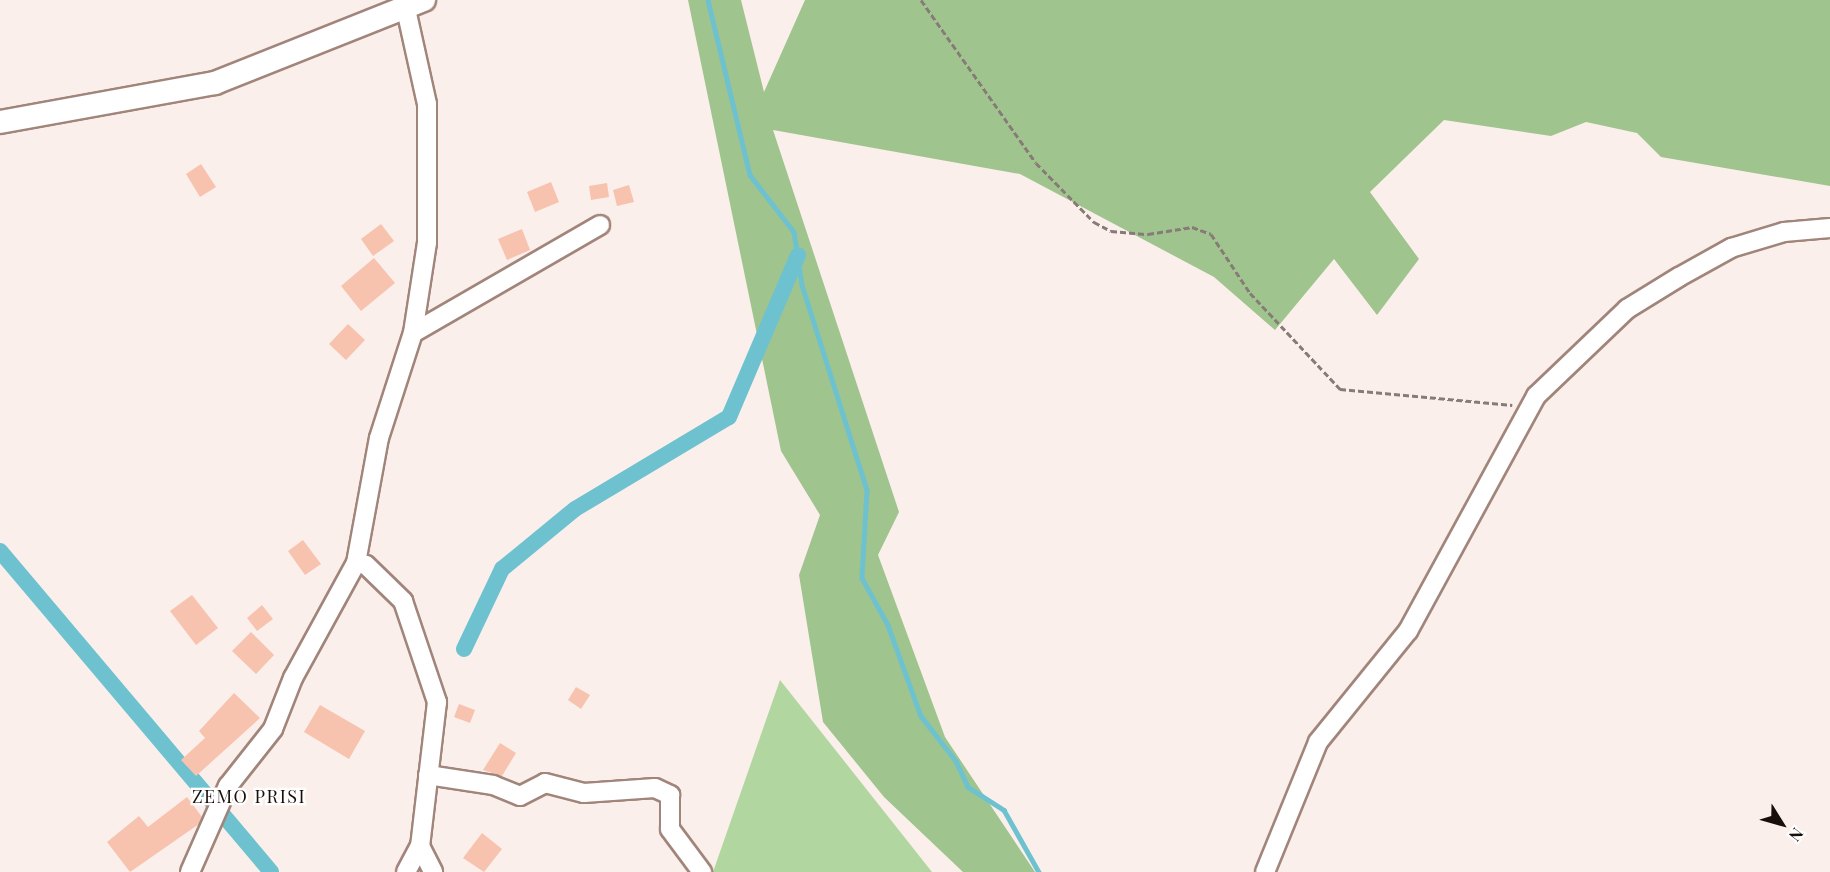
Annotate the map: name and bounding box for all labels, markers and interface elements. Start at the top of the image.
district label: ZEMO PRISI [192,785,306,807]
north arrow [1752,794,1812,854]
text: N [1785,824,1809,846]

